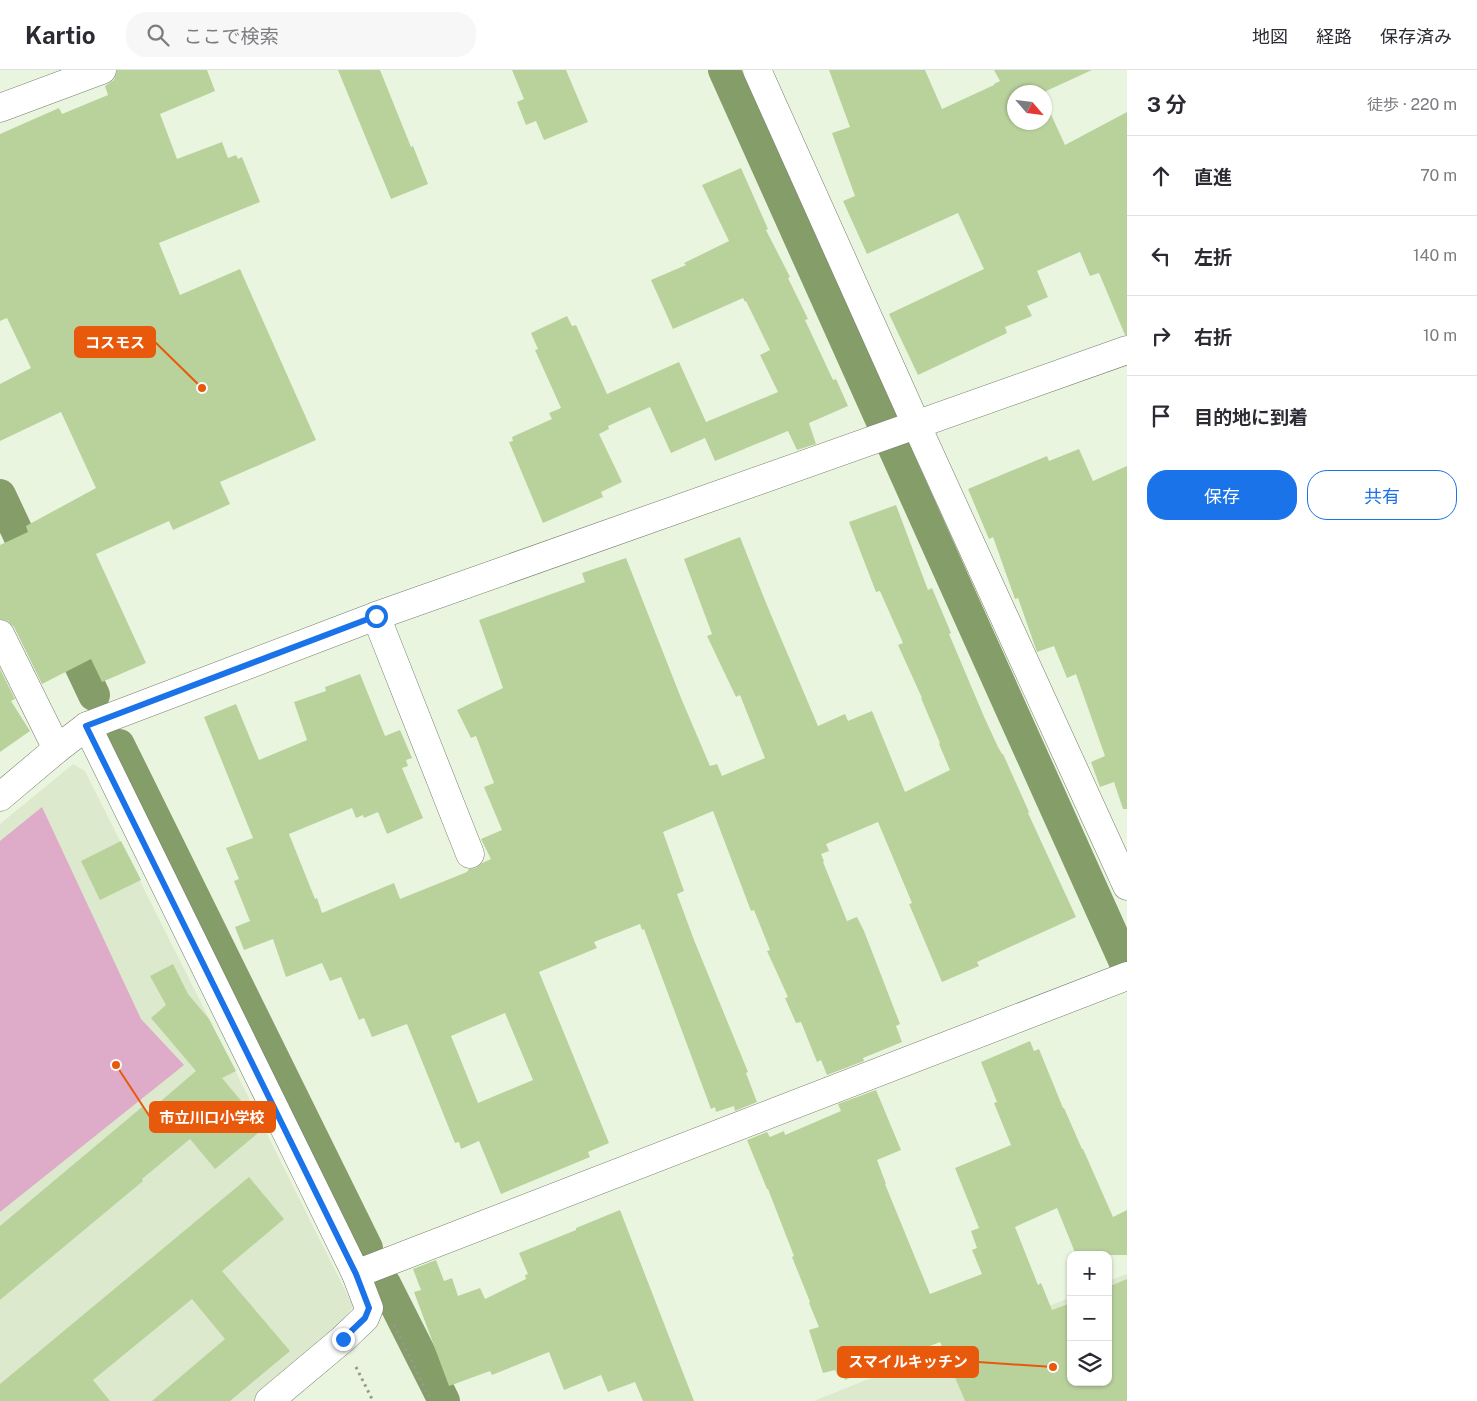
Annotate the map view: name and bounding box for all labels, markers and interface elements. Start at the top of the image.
search box [126,12,476,57]
text: Kartio [25,21,96,49]
icon: search [144,21,172,49]
text: ここで検索 [184,25,279,47]
text: 地図 [1252,26,1288,47]
text: 経路 [1316,26,1352,47]
text: 保存済み [1380,26,1452,47]
north arrow [1007,85,1052,130]
text: 3 分 [1147,92,1187,117]
text: 徒歩 · 220 m [1367,95,1457,114]
icon: ahead [1147,162,1175,190]
text: 直進 [1194,166,1232,188]
text: 70 m [1420,166,1457,185]
icon: left [1147,242,1175,270]
text: 左折 [1194,246,1232,268]
text: 140 m [1413,246,1457,265]
icon: right [1147,322,1175,350]
text: 右折 [1194,326,1232,348]
text: 10 m [1423,326,1457,345]
callout: コスモス [75,327,155,357]
text: コスモス [85,334,145,351]
icon: arrive [1147,402,1175,430]
text: 目的地に到着 [1194,406,1308,428]
button: 保存 [1147,470,1297,520]
button: 共有 [1307,470,1457,520]
route start [365,605,388,628]
callout: 市立川口小学校 [150,1102,275,1132]
text: 市立川口小学校 [159,1109,265,1126]
map controls [1067,1251,1112,1386]
button: + [1067,1251,1112,1296]
button: − [1067,1296,1112,1341]
route end [332,1328,355,1351]
button: layers [1067,1341,1112,1386]
callout: スマイルキッチン [838,1347,978,1377]
text: スマイルキッチン [848,1353,968,1370]

